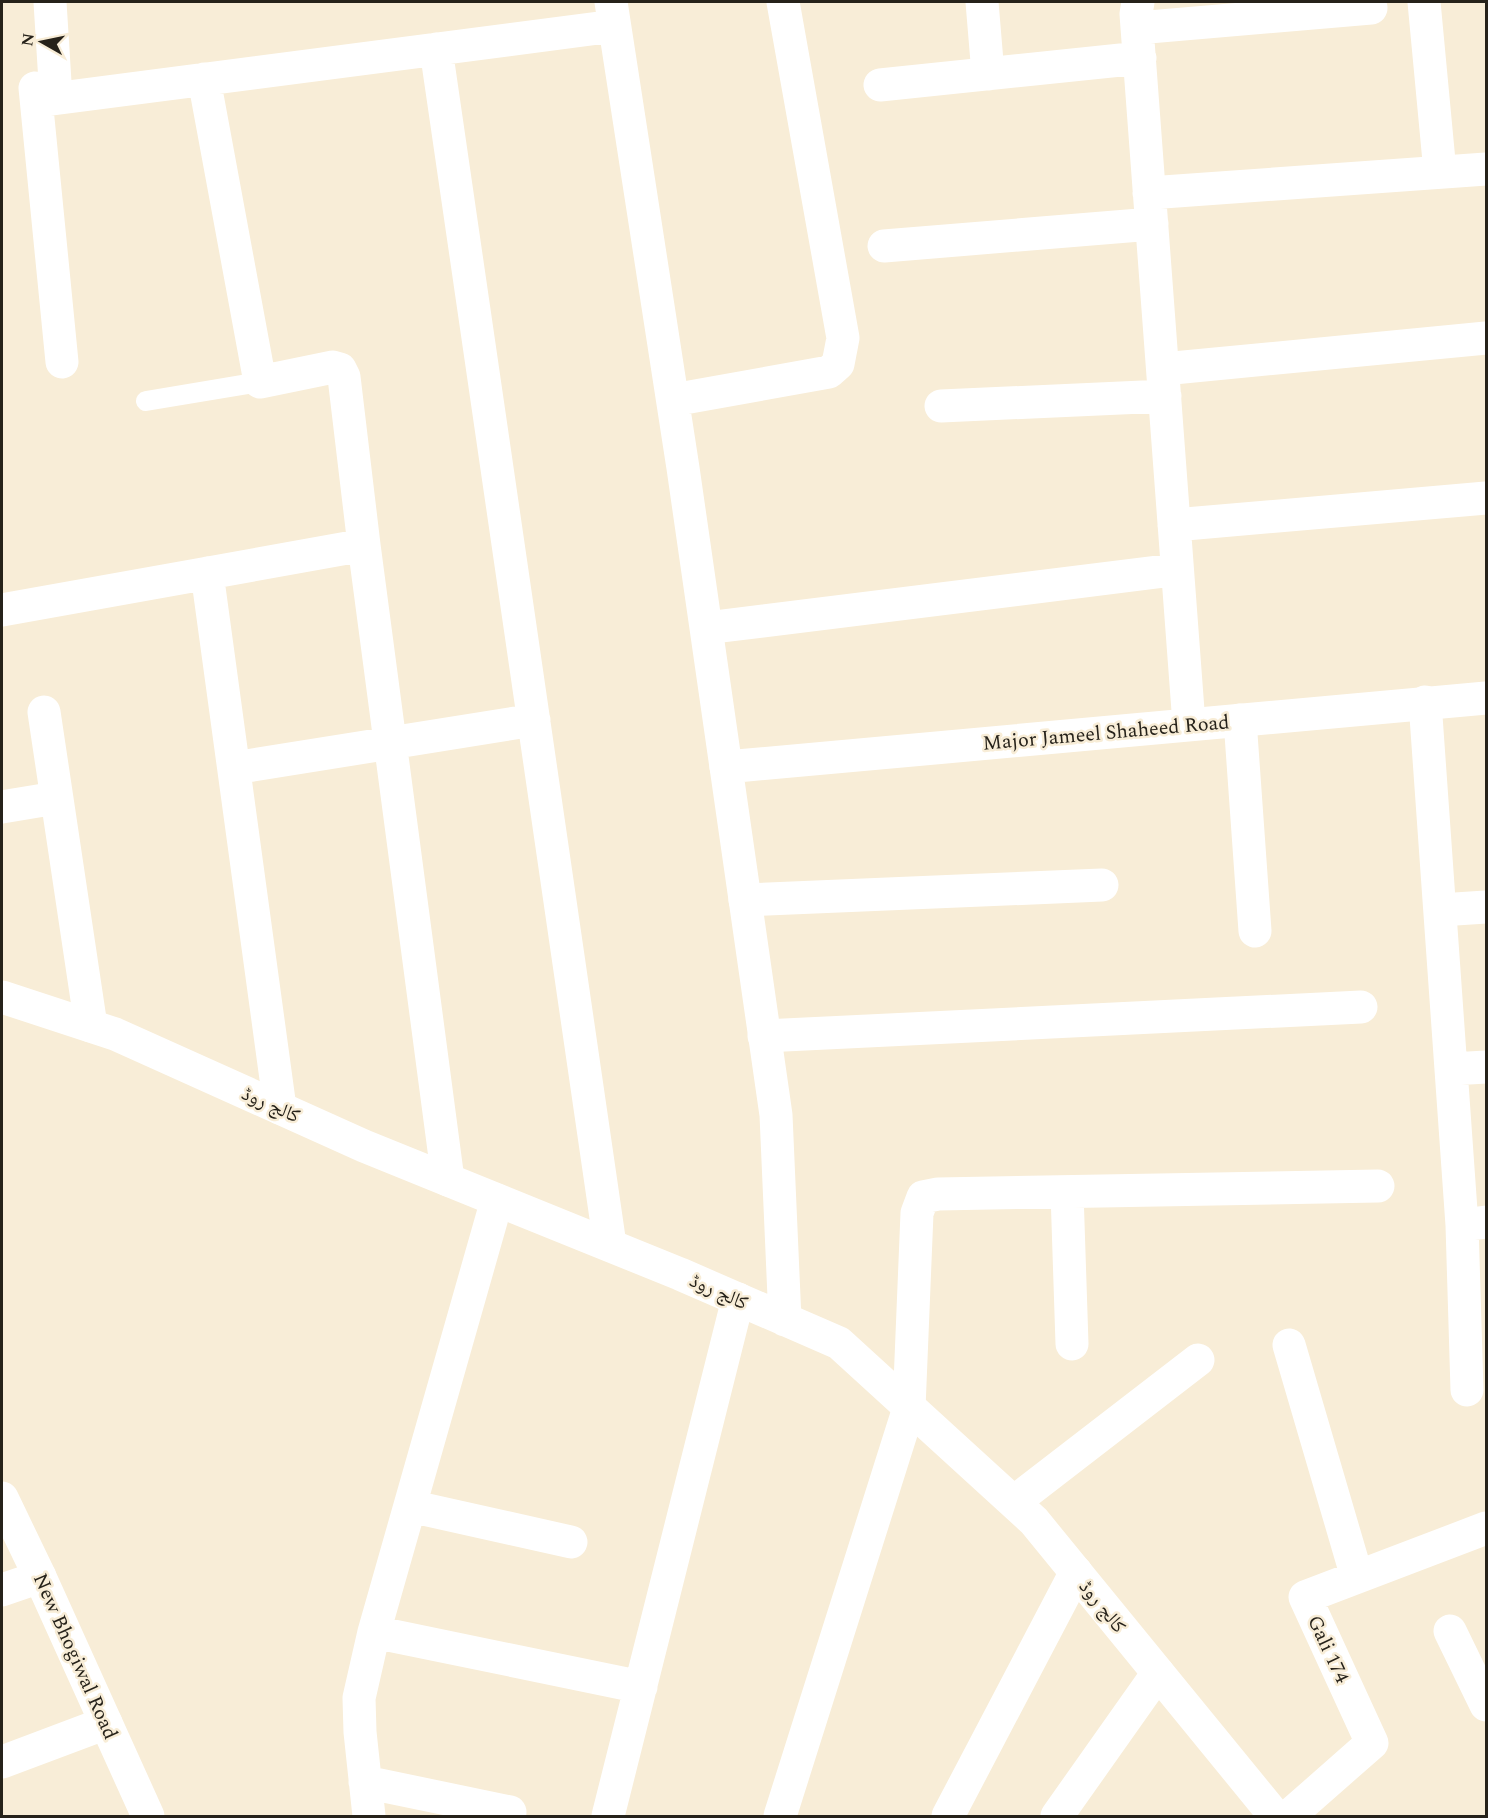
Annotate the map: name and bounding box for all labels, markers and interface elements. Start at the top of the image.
north arrow [12,12,72,72]
text: N [15,31,41,48]
street label: Major Jameel Shaheed Road [982,707,1231,759]
street label: کالج روڈ [237,1079,305,1131]
street label: کالج روڈ [685,1266,753,1318]
street label: New Bhogiwal Road [25,1569,125,1744]
street label: کالج روڈ [1071,1573,1133,1640]
street label: Gali 174 [1299,1610,1357,1688]

